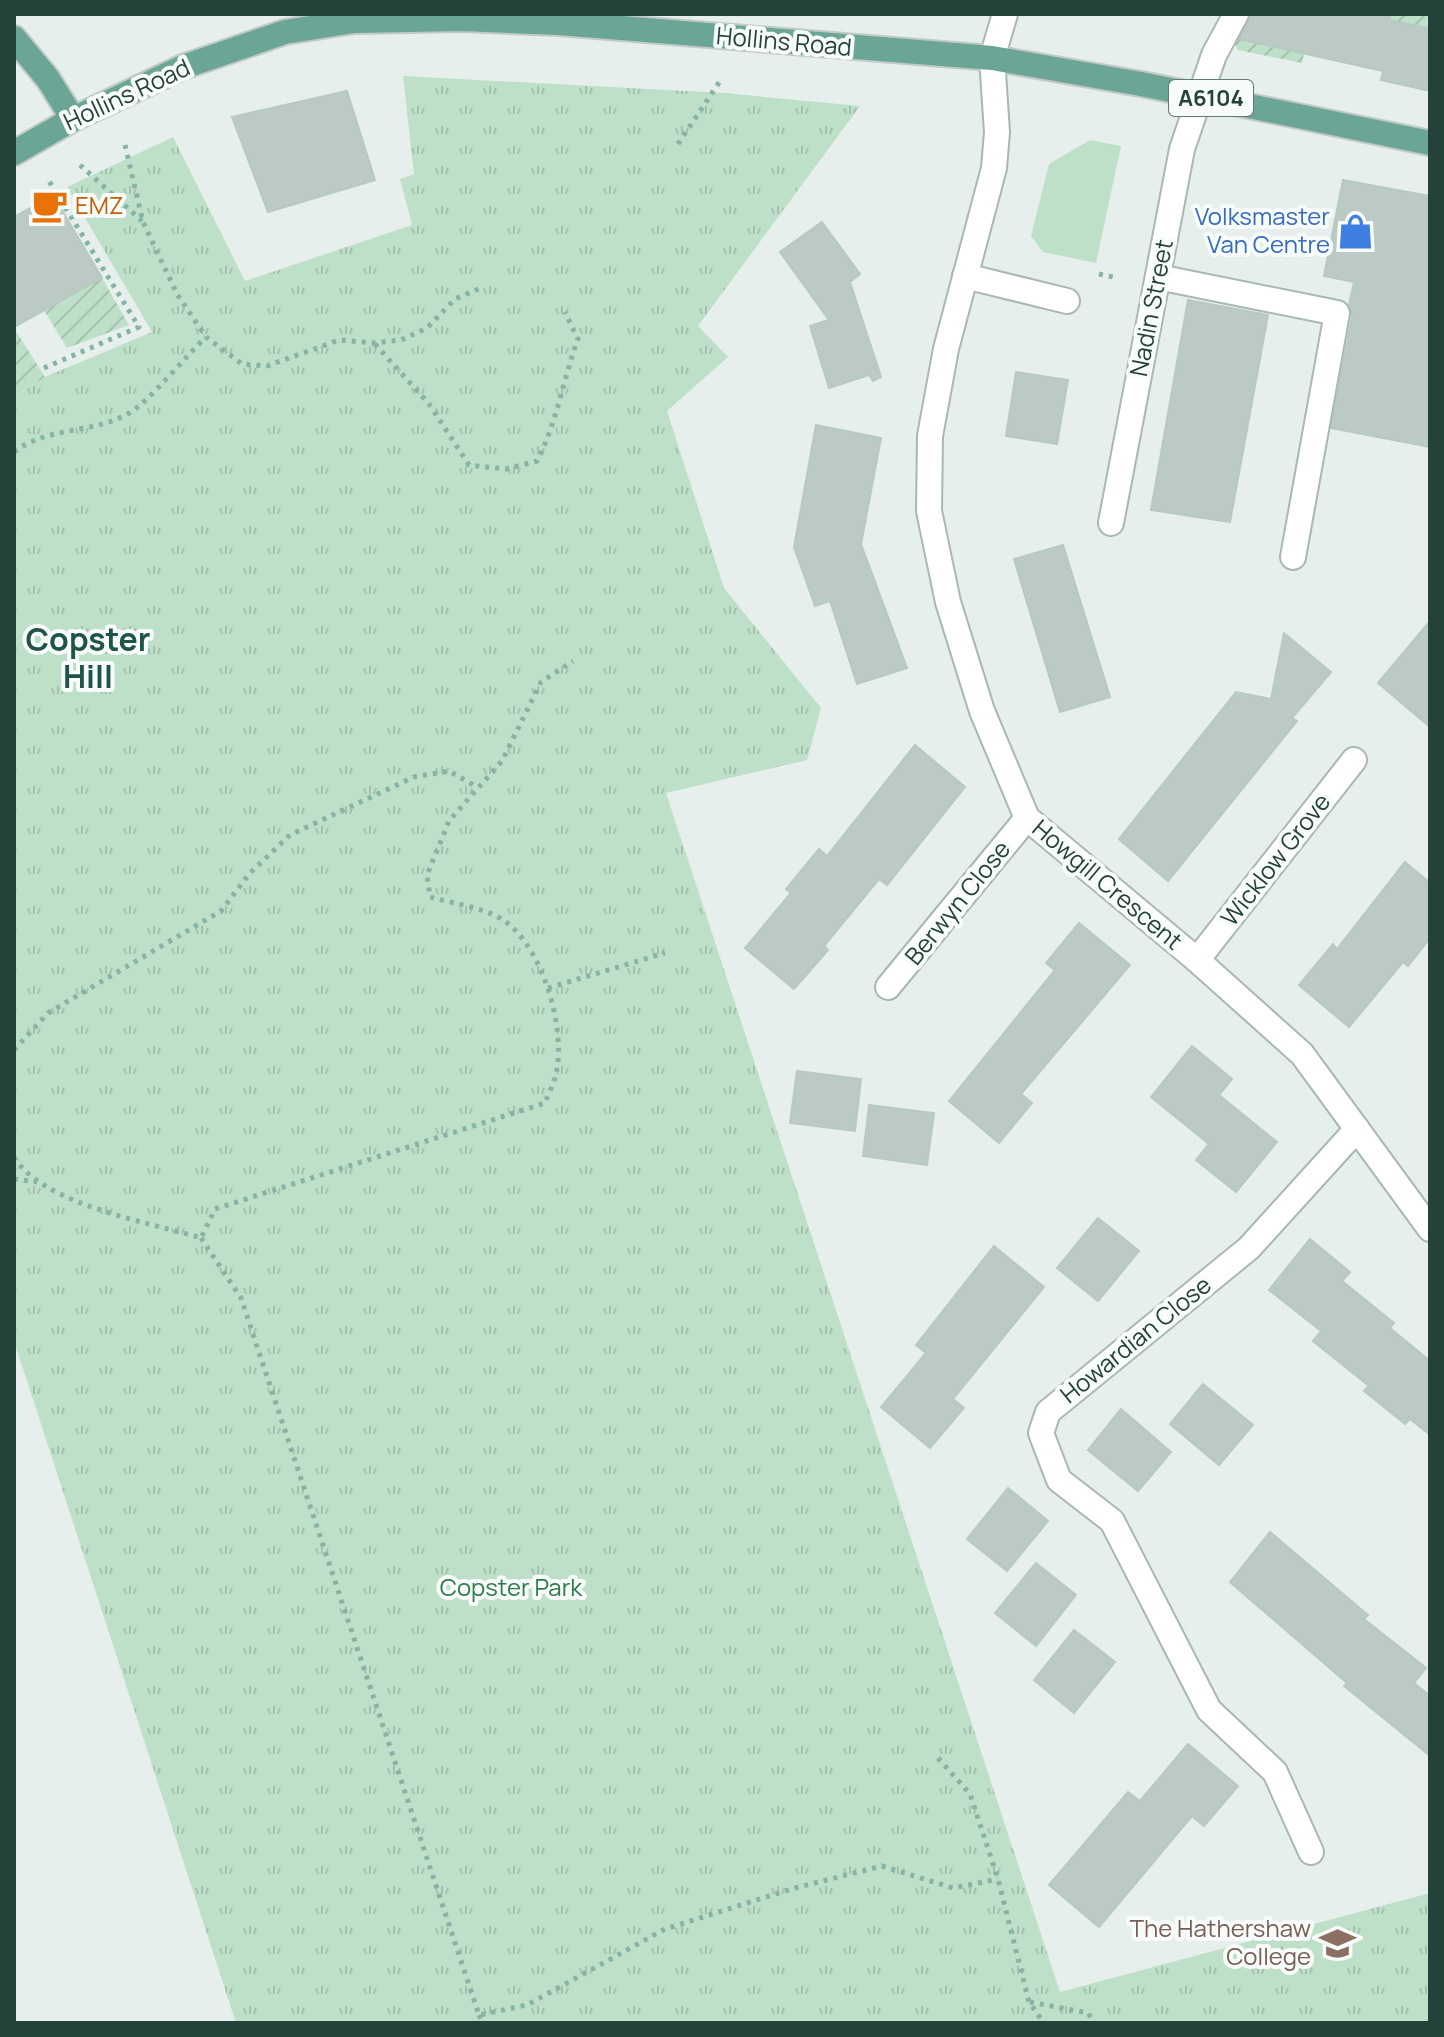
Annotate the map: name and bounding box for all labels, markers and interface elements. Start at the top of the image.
street label: Hollins Road [715,18,853,63]
street label: Hollins Road [58,50,195,137]
road number: A6104 [1169,80,1253,116]
cafe icon: EMZ [30,187,68,225]
place label: EMZ [75,188,124,221]
place label: Volksmaster Van Centre [1195,199,1330,260]
shop icon: Volksmaster Van Centre [1337,212,1375,250]
street label: Nadin Street [1121,236,1180,379]
district label: Copster Hill [25,617,151,698]
street label: Wicklow Grove [1213,786,1337,932]
street label: Howgill Crescent [1026,811,1190,956]
street label: Berwyn Close [897,833,1017,971]
street label: Howardian Close [1053,1268,1217,1410]
park label: Copster Park [440,1570,583,1603]
place label: The Hathershaw College [1130,1911,1311,1972]
school or university icon: The Hathershaw College [1318,1924,1356,1962]

